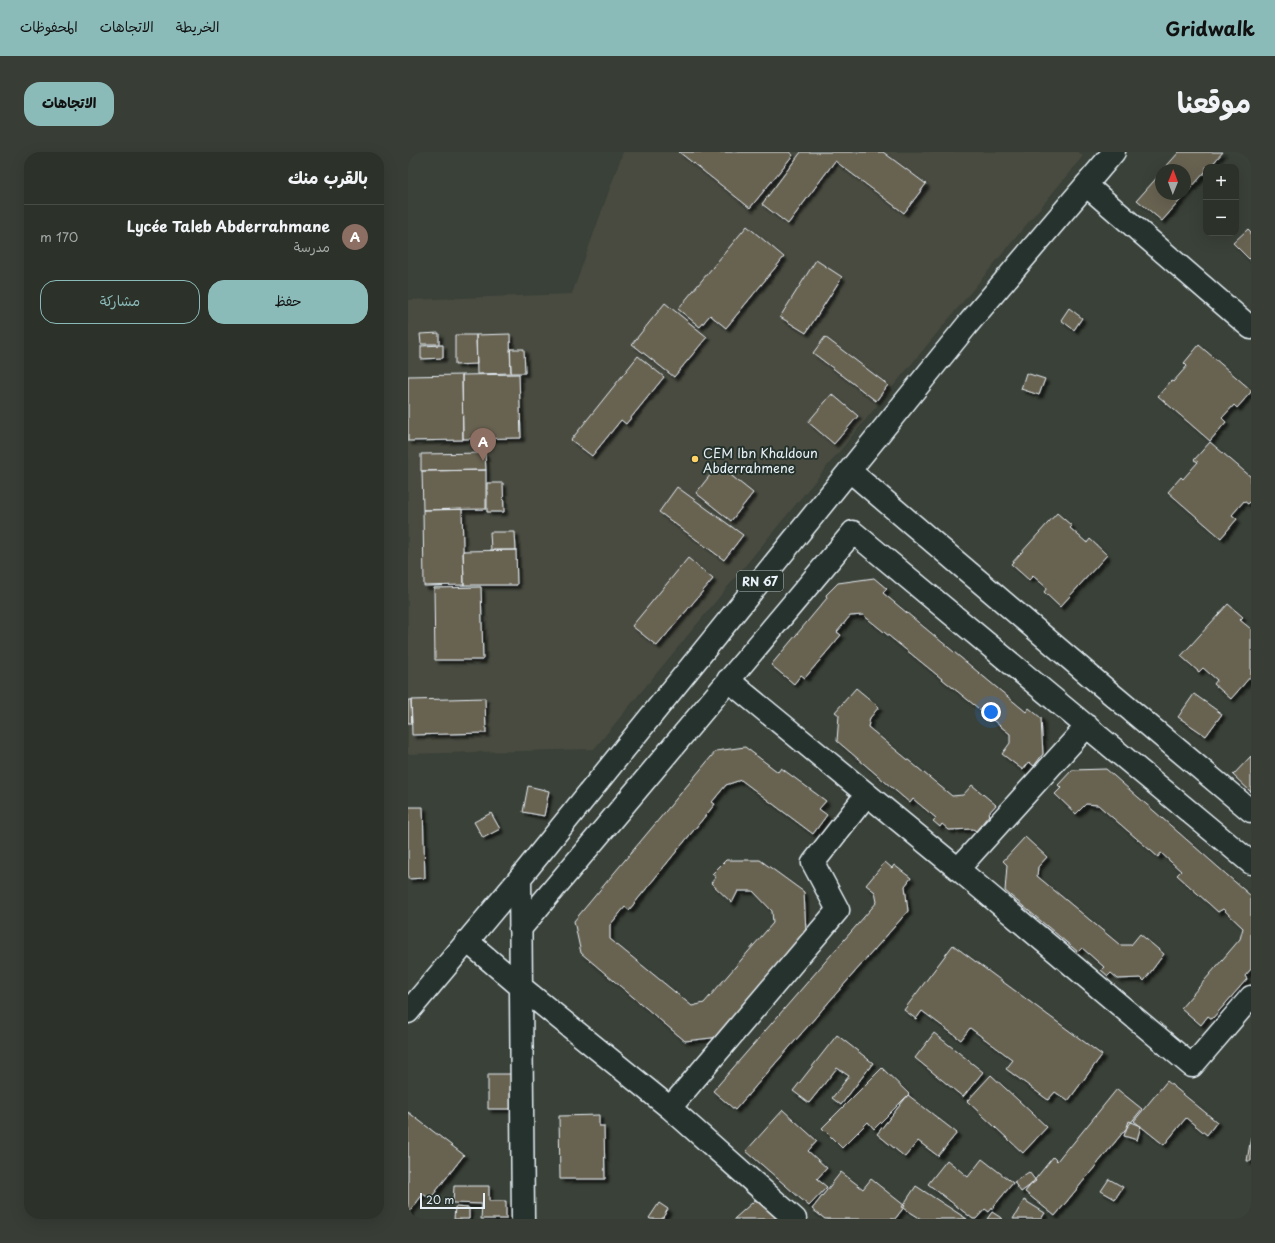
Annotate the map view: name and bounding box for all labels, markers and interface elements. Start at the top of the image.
text: Gridwalk [1165,14,1255,42]
text: المحفوظات [20,16,78,37]
text: الاتجاهات [100,16,154,37]
text: الخريطة [176,16,219,37]
text: موقعنا [1177,80,1251,123]
button: الاتجاهات [24,82,114,126]
text: بالقرب منك [288,164,368,190]
north arrow [1155,164,1191,200]
map controls [1203,164,1239,236]
button: + [1203,164,1239,200]
button: − [1203,200,1239,236]
text: Lycée Taleb Abderrahmane [127,214,330,237]
text: 170 m [40,227,78,246]
text: A [350,227,360,246]
text: مدرسة [294,237,330,256]
button: مشاركة [40,280,200,324]
button: حفظ [208,280,368,324]
pin: A [470,428,496,461]
place label: CEM Ibn Khaldoun Abderrahmene [703,443,818,477]
marker: CEM Ibn Khaldoun Abderrahmene [690,454,700,464]
road number: RN 67 [737,571,783,591]
your location [981,702,1001,722]
scale bar [420,1191,485,1210]
text: 20 m [426,1191,454,1208]

